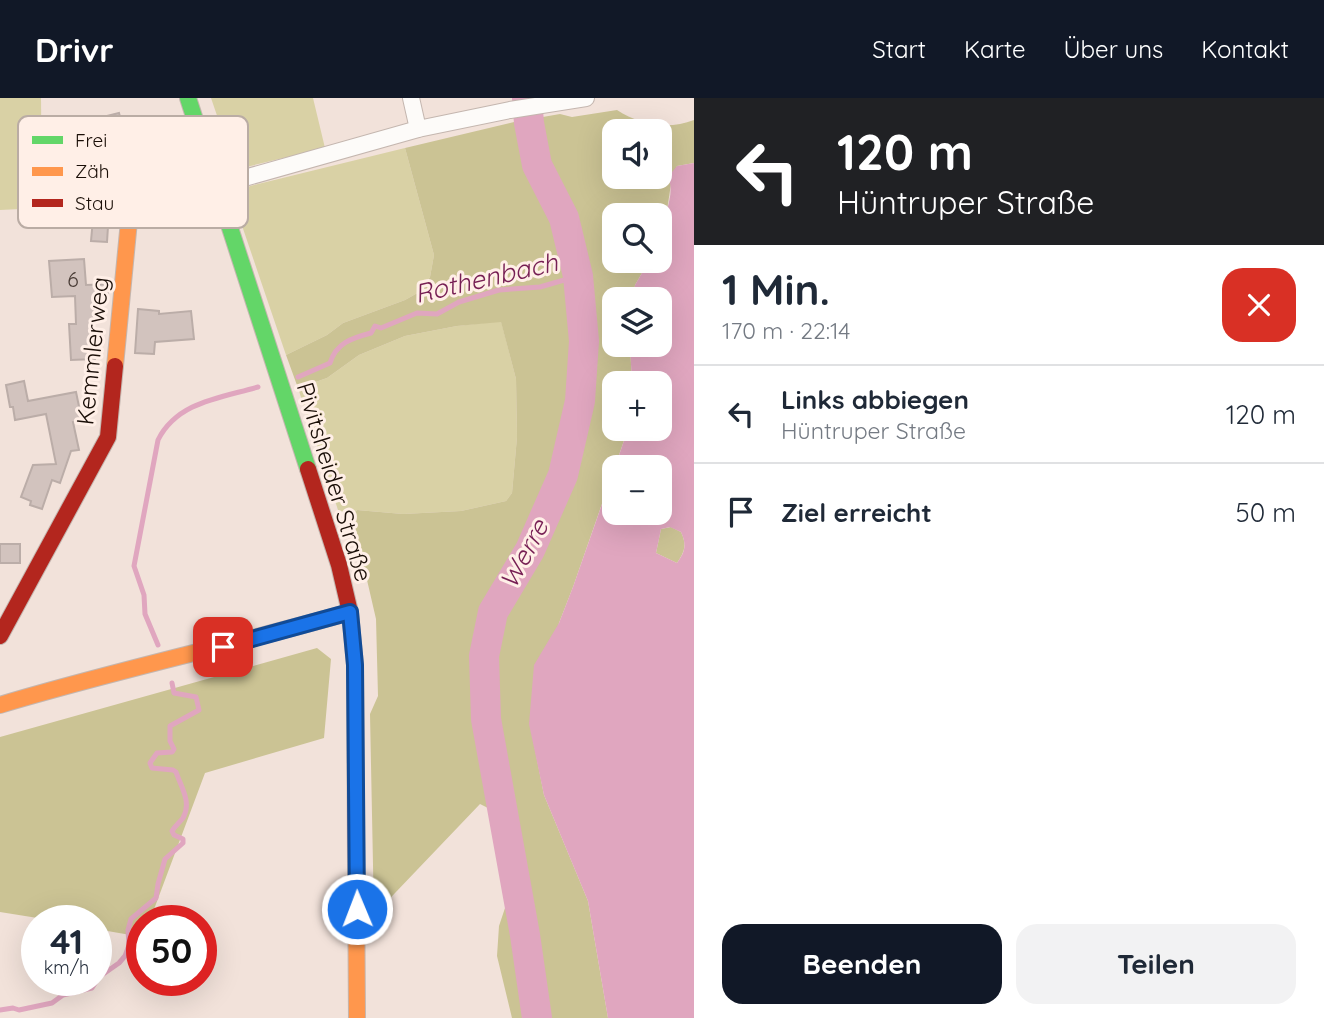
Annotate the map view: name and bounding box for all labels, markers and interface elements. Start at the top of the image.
text: Drivr [35,29,114,70]
text: Start [872,34,926,64]
text: Karte [964,34,1025,64]
text: Über uns [1063,34,1163,64]
text: Kontakt [1201,34,1289,64]
legend [18,116,248,228]
map controls [602,119,672,525]
button: sound [602,119,672,189]
text: 120 m [837,121,973,182]
icon: left [722,126,813,217]
text: Frei [75,128,107,152]
text: Zäh [75,159,110,183]
text: Hüntruper Straße [837,182,1094,222]
text: Stau [75,191,114,215]
button: search [602,203,672,273]
water label: Rothenbach [411,245,562,310]
text: 1 Min. [722,263,830,316]
house number: 6 [67,266,79,292]
button: close [1222,268,1296,342]
street label: Kemmlerweg [69,275,115,426]
button: layers [602,287,672,357]
text: 170 m · 22:14 [722,316,850,345]
button: + [602,371,672,441]
street label: Pivitsheider Straße [290,379,380,585]
text: Links abbiegen [781,383,969,416]
icon: left [722,395,760,433]
text: 120 m [1226,398,1296,431]
text: Hüntruper Straße [781,416,966,445]
button: − [602,455,672,525]
icon: arrive [722,493,760,531]
text: Ziel erreicht [781,496,932,529]
text: 50 m [1236,496,1296,529]
water label: Werre [492,512,556,594]
pin [193,617,253,677]
icon: arrive [204,628,242,666]
position arrow [320,872,394,946]
speed limit sign: 50 [126,905,217,996]
text: 41 [50,919,83,963]
button: Beenden [722,924,1002,1004]
button: Teilen [1016,924,1296,1004]
text: km/h [44,956,89,979]

